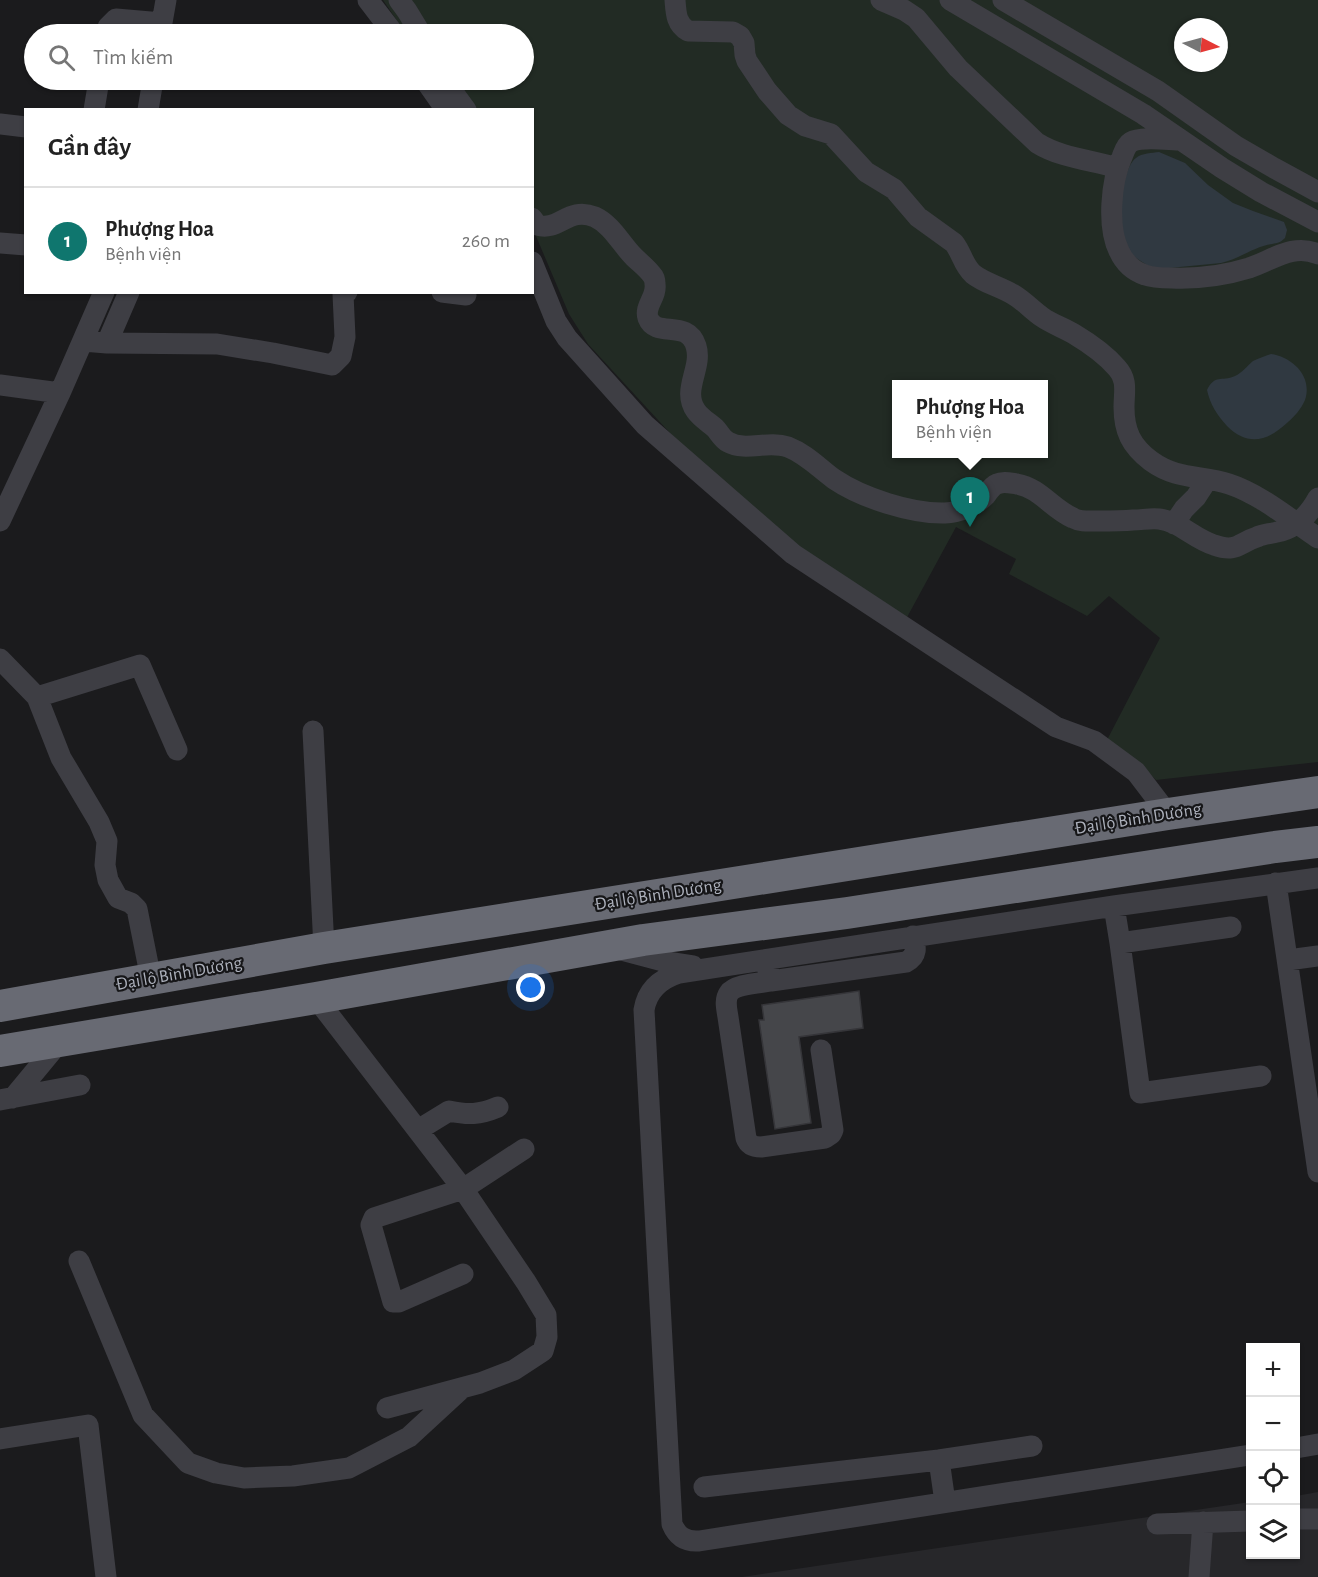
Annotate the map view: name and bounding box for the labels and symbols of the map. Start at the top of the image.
north arrow [1174,18,1228,72]
pin: 1 [950,478,990,527]
street label: Đại lộ Bình Dương [1073,800,1203,838]
street label: Đại lộ Bình Dương [593,876,723,914]
street label: Đại lộ Bình Dương [114,954,244,994]
your location [516,973,545,1002]

